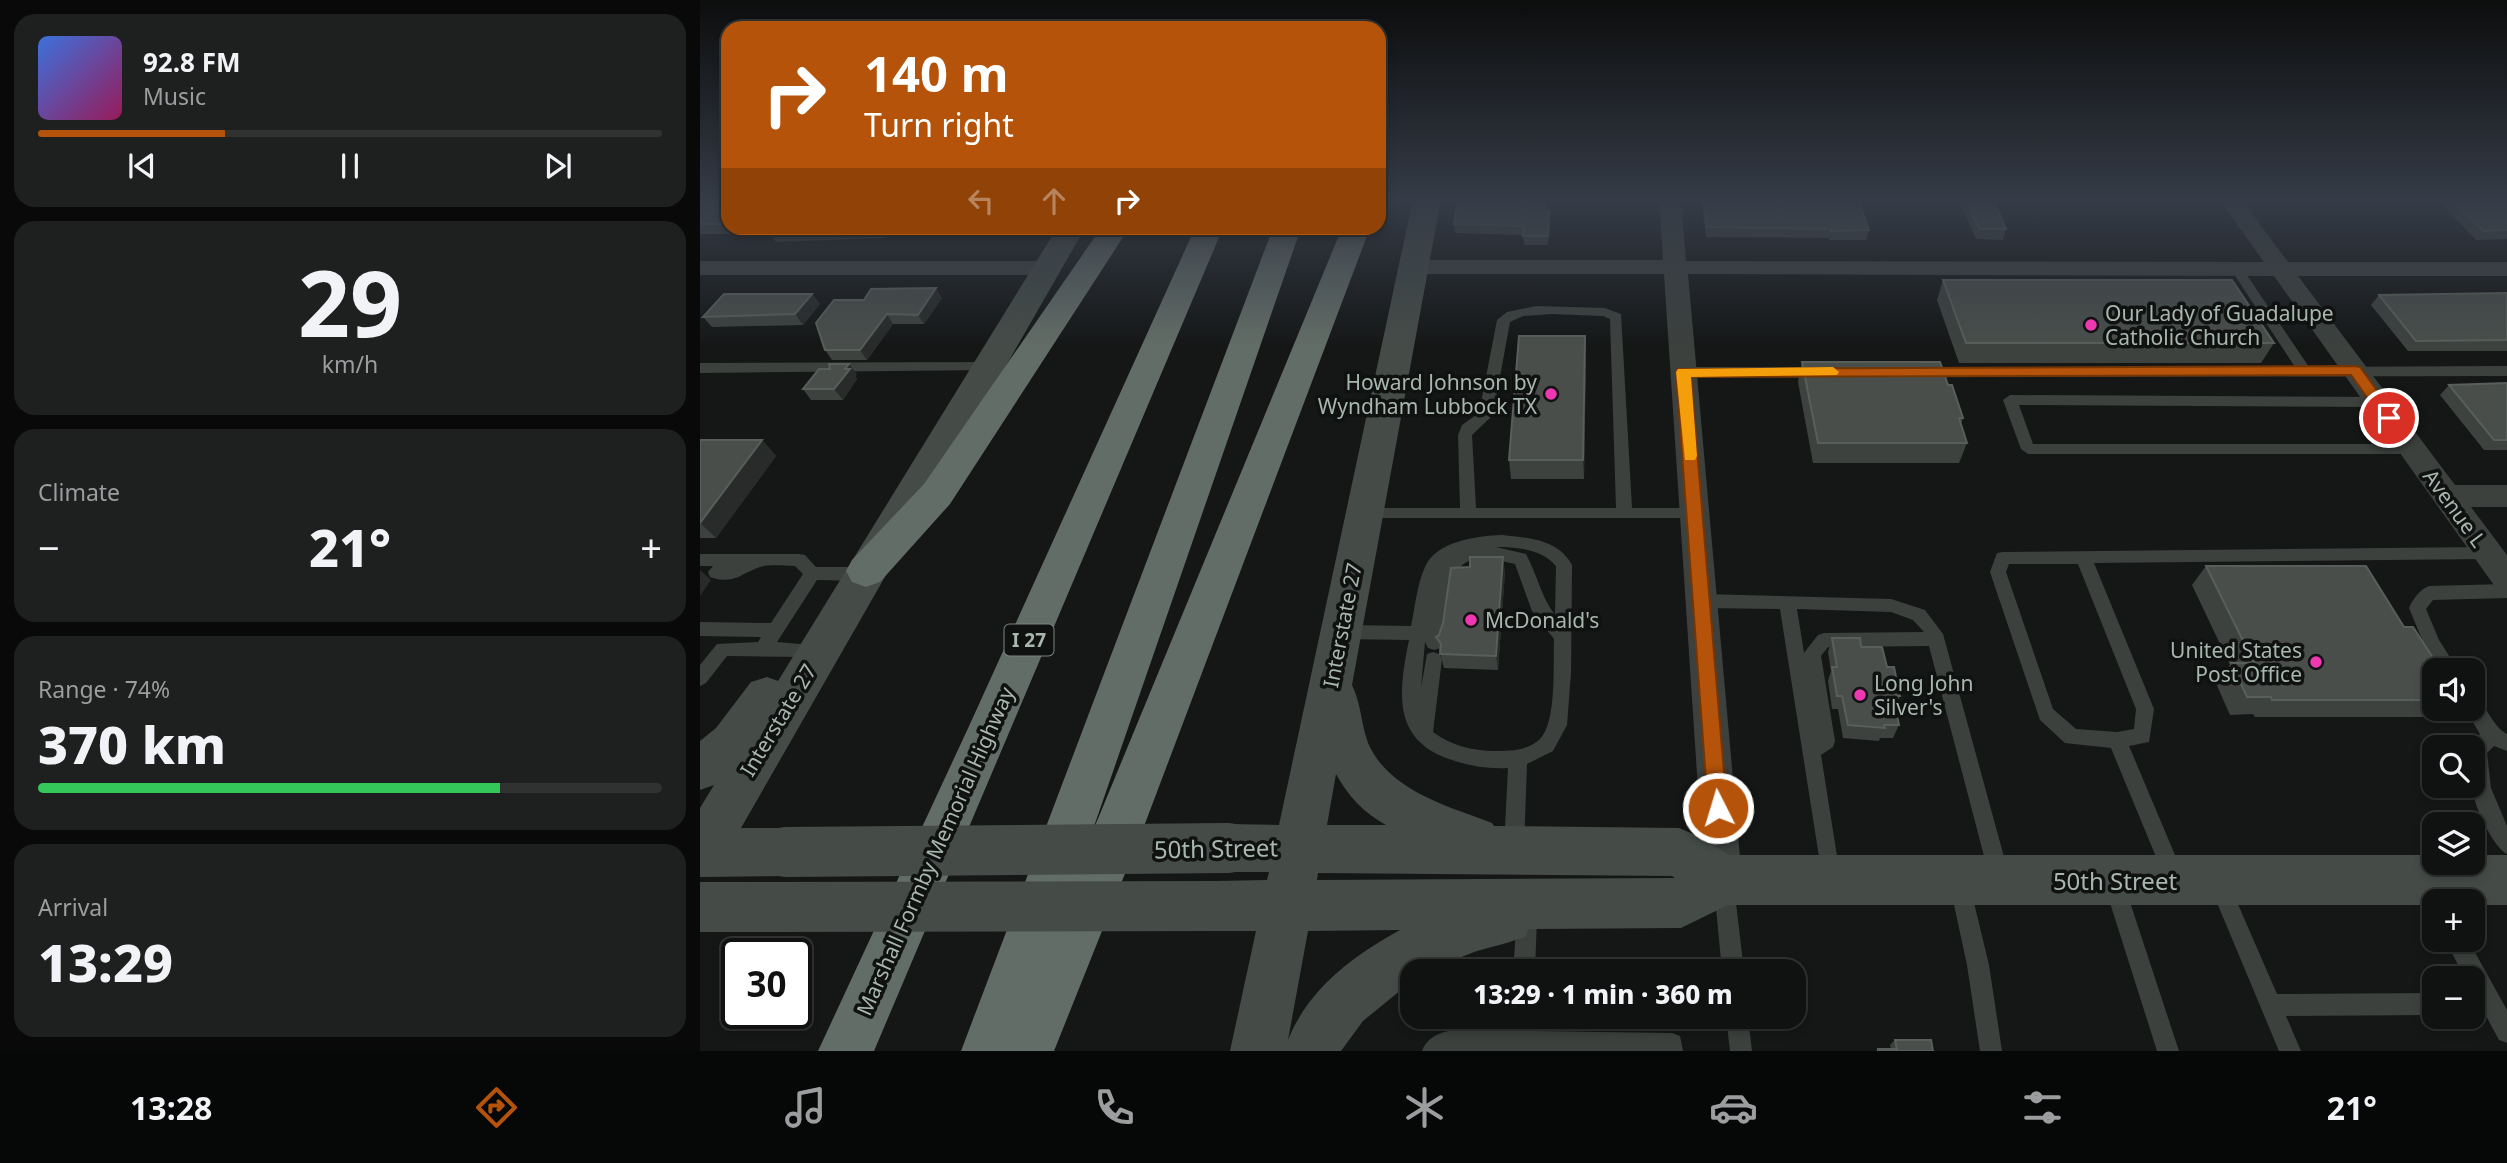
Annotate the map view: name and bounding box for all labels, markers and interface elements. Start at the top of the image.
text: 140 m [864,40,1009,106]
text: 92.8 FM [143,44,240,80]
icon: right [749,49,840,140]
text: Music [143,80,206,112]
text: Turn right [864,103,1014,146]
icon: previous [123,147,161,185]
icon: pause [331,147,369,185]
icon: next [539,147,577,185]
icon: left [962,182,1000,220]
icon: ahead [1035,182,1073,220]
icon: right [1108,182,1146,220]
text: 29 [298,240,402,364]
place label: Our Lady of Guadalupe Catholic Church [2105,299,2334,351]
marker: Our Lady of Guadalupe Catholic Church [2083,317,2099,333]
text: km/h [322,348,378,380]
place label: Howard Johnson by Wyndham Lubbock TX [1318,368,1538,420]
marker: Howard Johnson by Wyndham Lubbock TX [1543,386,1559,402]
pin [2359,388,2419,448]
icon: arrive [2370,399,2408,437]
street label: Avenue L [2417,463,2493,553]
text: Climate [38,476,120,508]
text: 21° [309,511,391,582]
text: − [38,521,60,573]
text: + [640,521,662,573]
street label: Interstate 27 [1316,560,1368,690]
place label: McDonald's [1485,606,1599,634]
marker: McDonald's [1463,612,1479,628]
road number: I 27 [1004,624,1054,656]
place label: United States Post Office [2170,636,2302,688]
marker: United States Post Office [2308,654,2324,670]
map controls [2422,658,2485,1029]
button: sound [2422,658,2485,721]
street label: Interstate 27 [733,659,823,781]
place label: Long John Silver's [1874,669,1973,721]
text: Range · 74% [38,673,170,705]
street label: Marshall Formby Memorial Highway [850,682,1021,1020]
marker: Long John Silver's [1852,687,1868,703]
text: 370 km [38,708,226,779]
button: search [2422,735,2485,798]
position arrow [1681,771,1755,845]
button: layers [2422,812,2485,875]
street label: 50th Street [1154,830,1279,866]
street label: 50th Street [2053,864,2177,897]
button: + [2422,889,2485,952]
text: Arrival [38,891,108,923]
text: 13:29 [38,926,173,997]
speed limit sign: 30 [721,938,812,1029]
button: − [2422,966,2485,1029]
text: 13:29 · 1 min · 360 m [1473,976,1733,1012]
icon: directions [472,1083,521,1132]
icon: music [781,1083,830,1132]
icon: phone [1090,1083,1139,1132]
icon: climate [1400,1083,1449,1132]
icon: car [1709,1083,1758,1132]
icon: filters [2018,1083,2067,1132]
text: 13:28 [130,1086,212,1129]
text: 21° [2327,1086,2377,1129]

